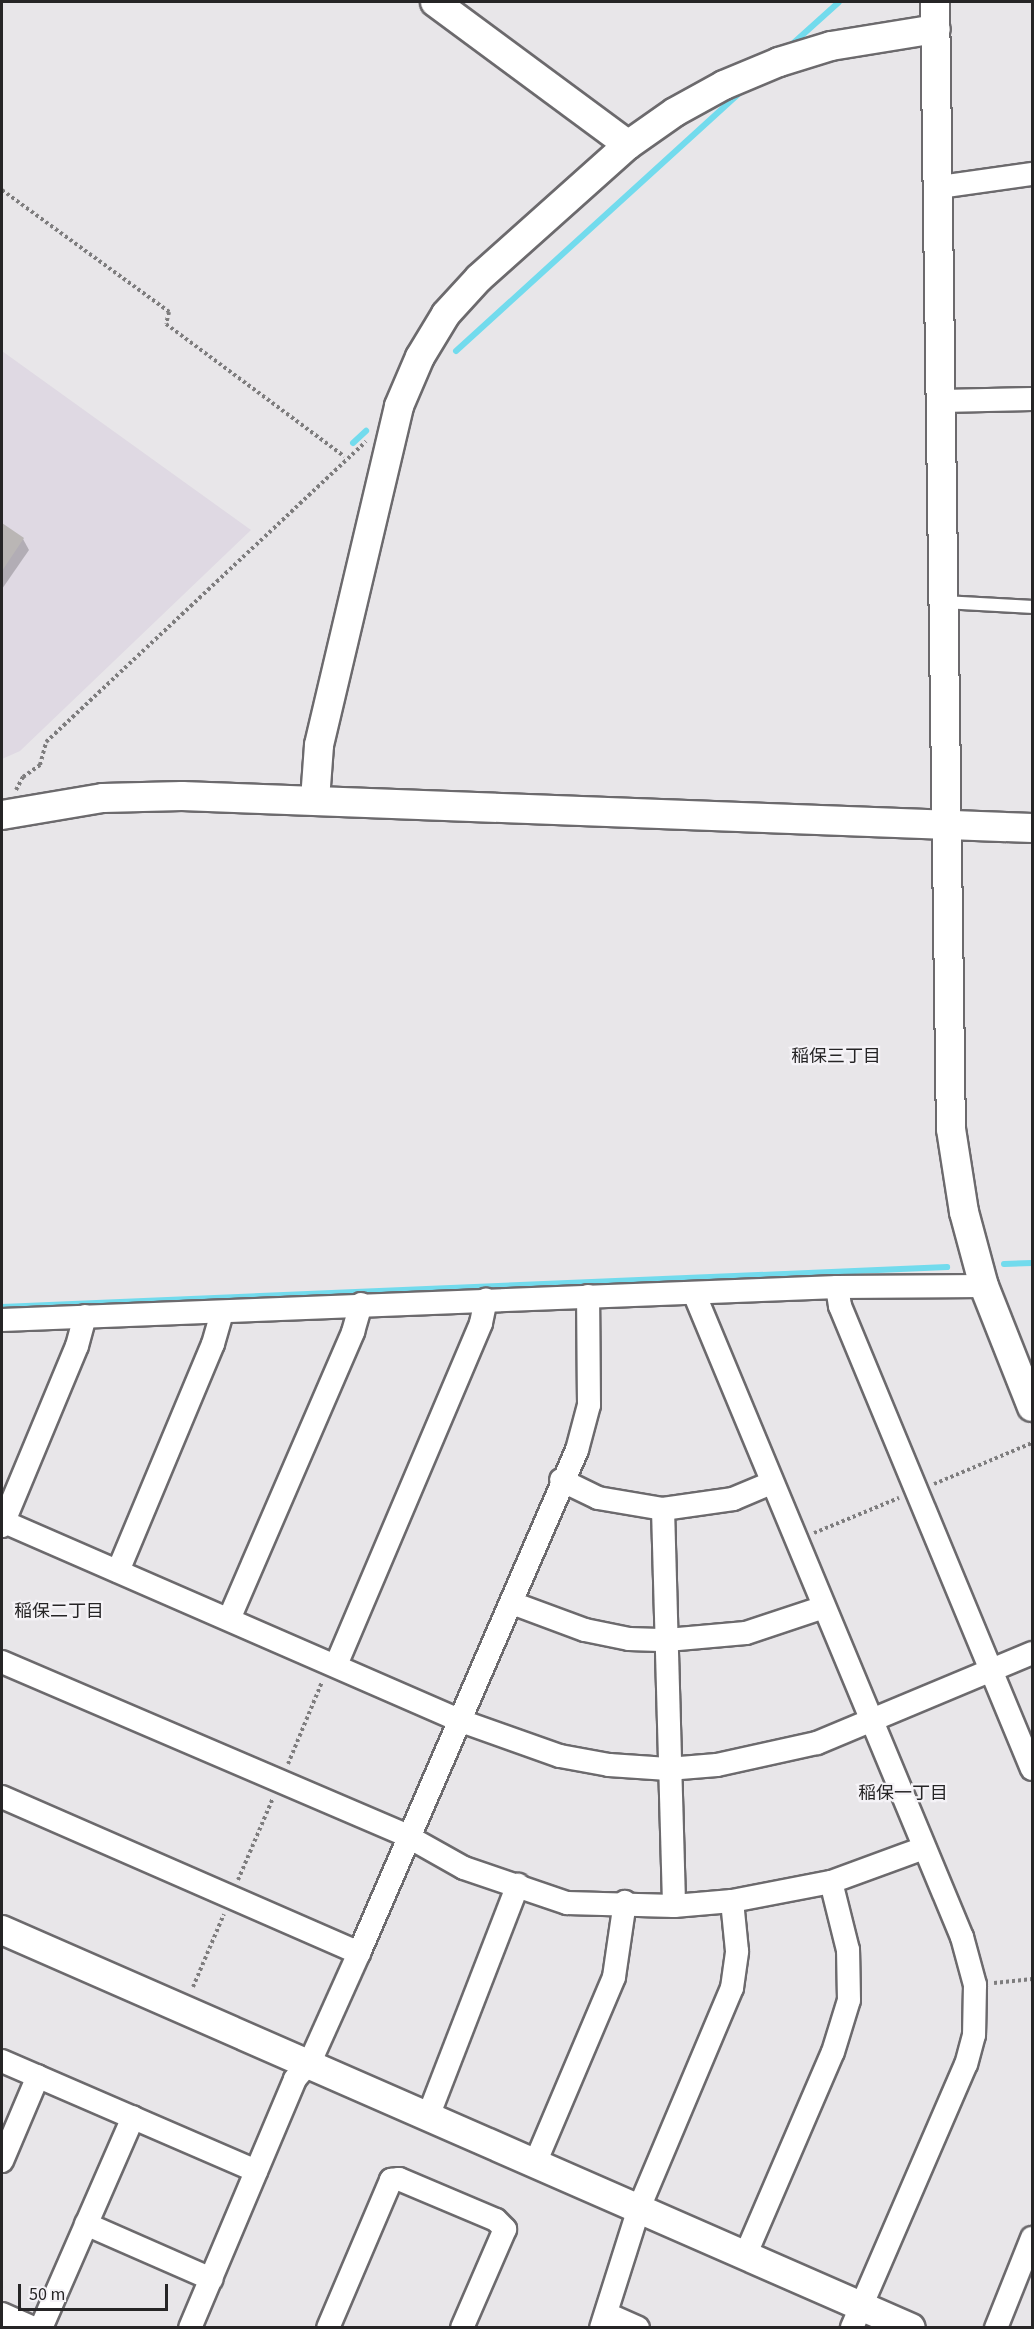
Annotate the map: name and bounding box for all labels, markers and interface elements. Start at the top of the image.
district label: 稲保三丁目 [791,1046,881,1068]
district label: 稲保二丁目 [14,1601,104,1623]
district label: 稲保一丁目 [858,1783,948,1805]
scale bar [21,2272,171,2310]
text: 50 m [29,2282,65,2307]

